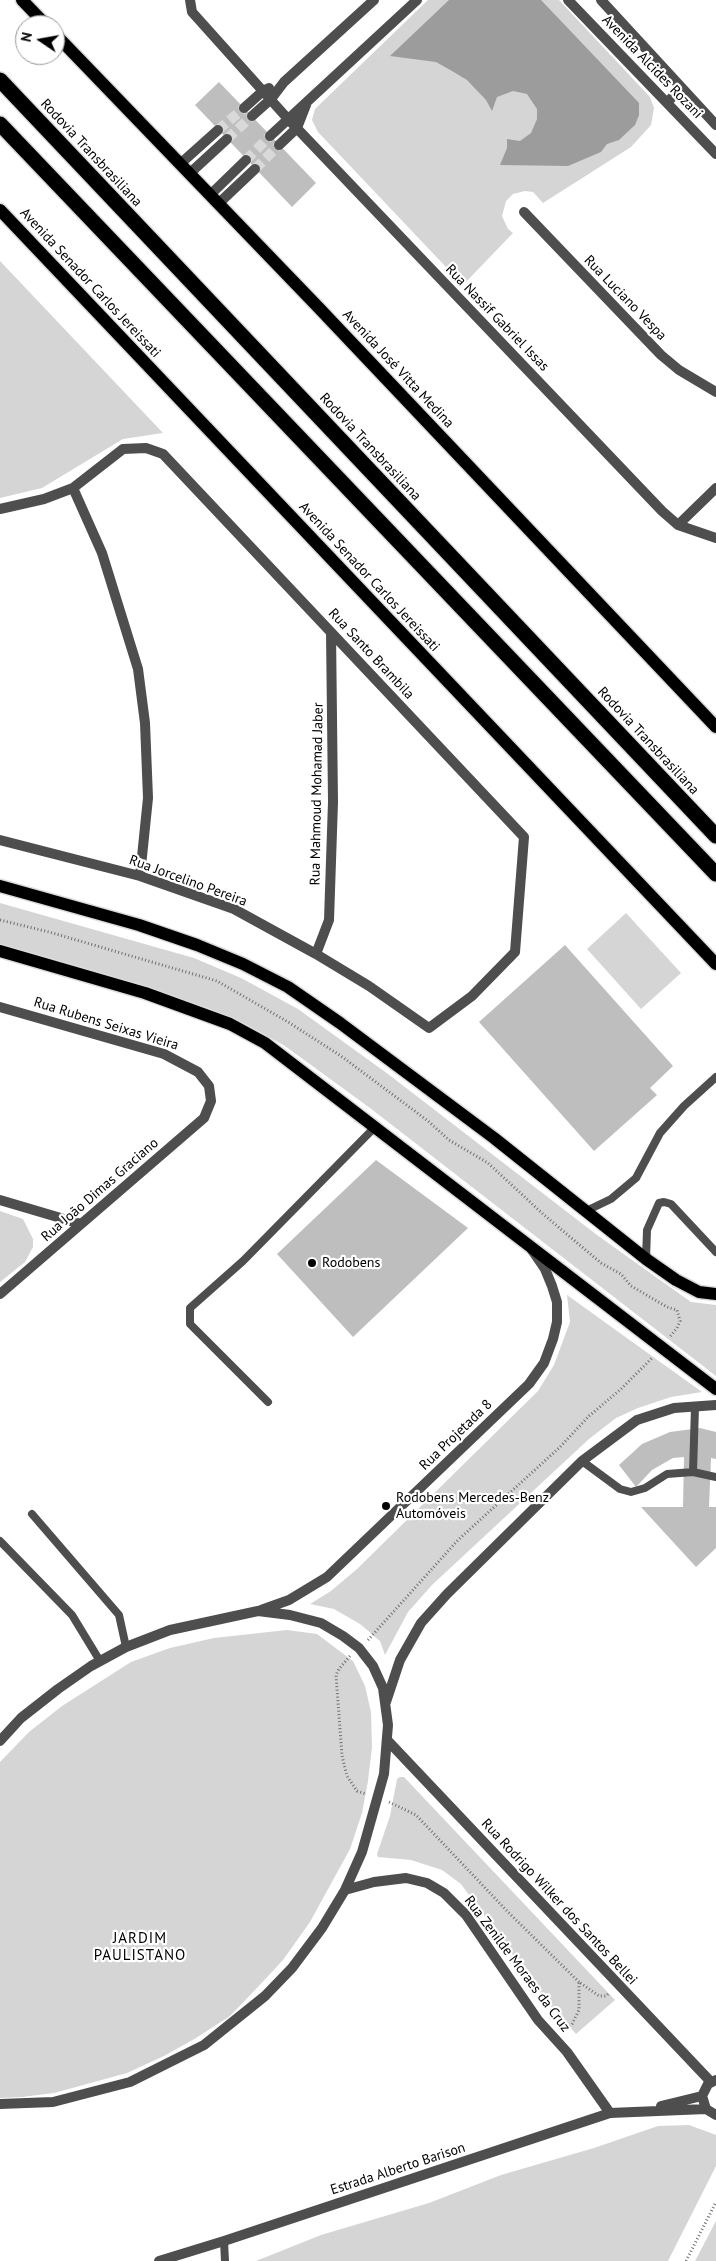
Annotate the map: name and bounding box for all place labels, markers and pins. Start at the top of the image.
place label: Rodobens [322,1255,380,1271]
marker: Rodobens [306,1257,318,1269]
place label: Rodobens Mercedes-Benz Automóveis [396,1490,549,1522]
marker: Rodobens Mercedes-Benz Automóveis [380,1500,392,1512]

